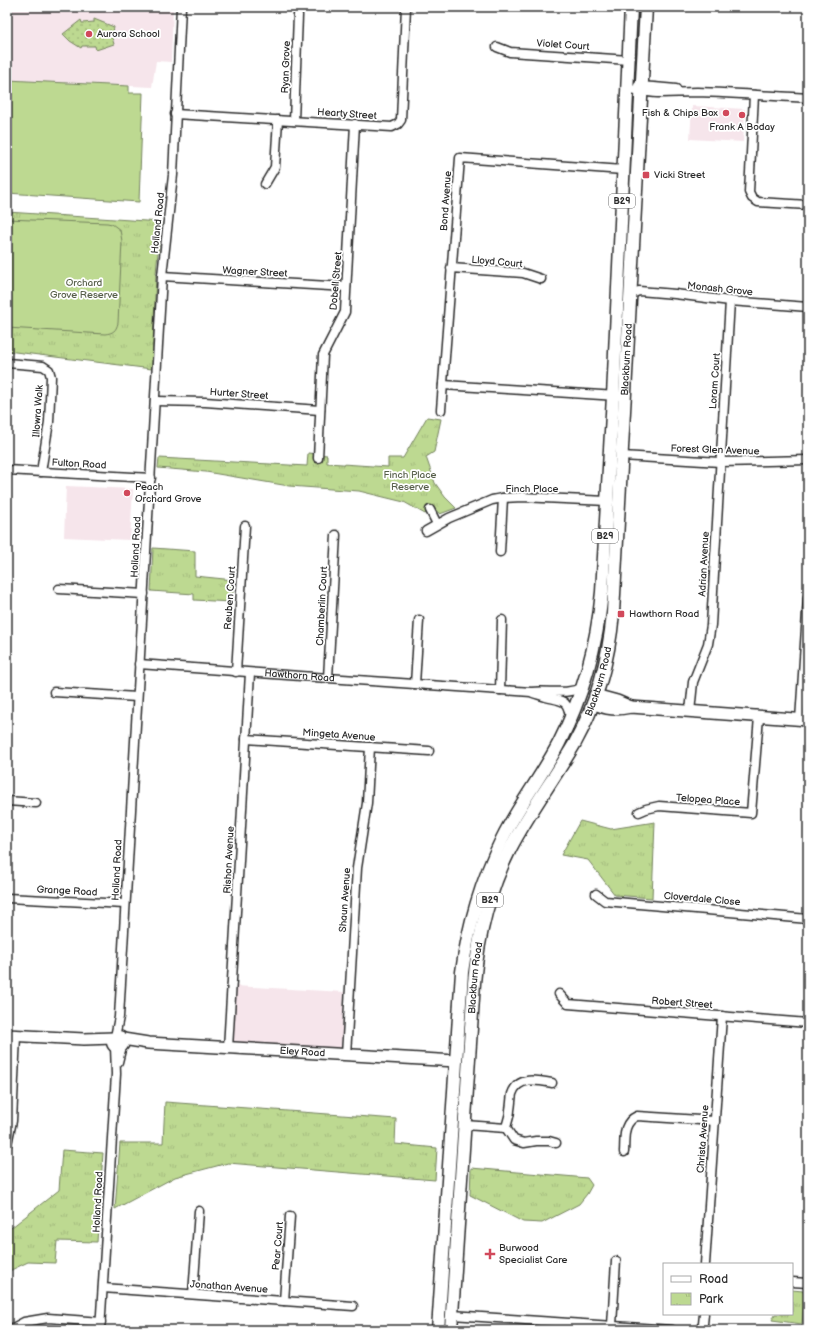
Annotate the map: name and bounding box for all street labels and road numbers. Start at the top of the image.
street label: Violet Court [536,37,590,53]
street label: Ryan Grove [279,40,293,94]
street label: Hearty Street [317,106,377,122]
street label: Bond Avenue [438,171,454,231]
street label: Holland Road [149,192,167,254]
road number: B29 [609,194,635,208]
street label: Dobell Street [327,251,345,311]
street label: Lloyd Court [471,254,523,270]
street label: Wagner Street [222,264,288,280]
street label: Monash Grove [687,280,753,298]
street label: Blackburn Road [619,323,635,396]
street label: Loram Court [707,353,723,409]
street label: Illowra Walk [30,384,46,438]
street label: Hurter Street [209,386,269,402]
street label: Forest Glen Avenue [670,442,760,458]
street label: Fulton Road [51,457,107,471]
street label: Finch Place [506,483,558,495]
street label: Holland Road [128,516,144,578]
road number: B29 [592,529,618,543]
street label: Adrian Avenue [696,531,712,597]
street label: Reuben Court [222,566,238,630]
street label: Chamberlin Court [314,566,330,646]
street label: Blackburn Road [583,645,614,718]
street label: Hawthorn Road [264,667,335,684]
street label: Mingeta Avenue [302,726,376,744]
street label: Telopea Place [676,792,740,808]
street label: Rishon Avenue [221,826,237,894]
street label: Holland Road [109,839,125,901]
street label: Shaun Avenue [337,867,353,933]
street label: Grange Road [36,883,98,899]
street label: Cloverdale Close [663,890,741,908]
road number: B29 [477,893,503,907]
street label: Blackburn Road [466,941,485,1014]
street label: Robert Street [651,995,713,1011]
street label: Eley Road [279,1045,326,1059]
street label: Christa Avenue [695,1104,711,1173]
street label: Holland Road [90,1171,106,1233]
street label: Pear Court [270,1221,286,1271]
street label: Jonathan Avenue [190,1278,268,1296]

